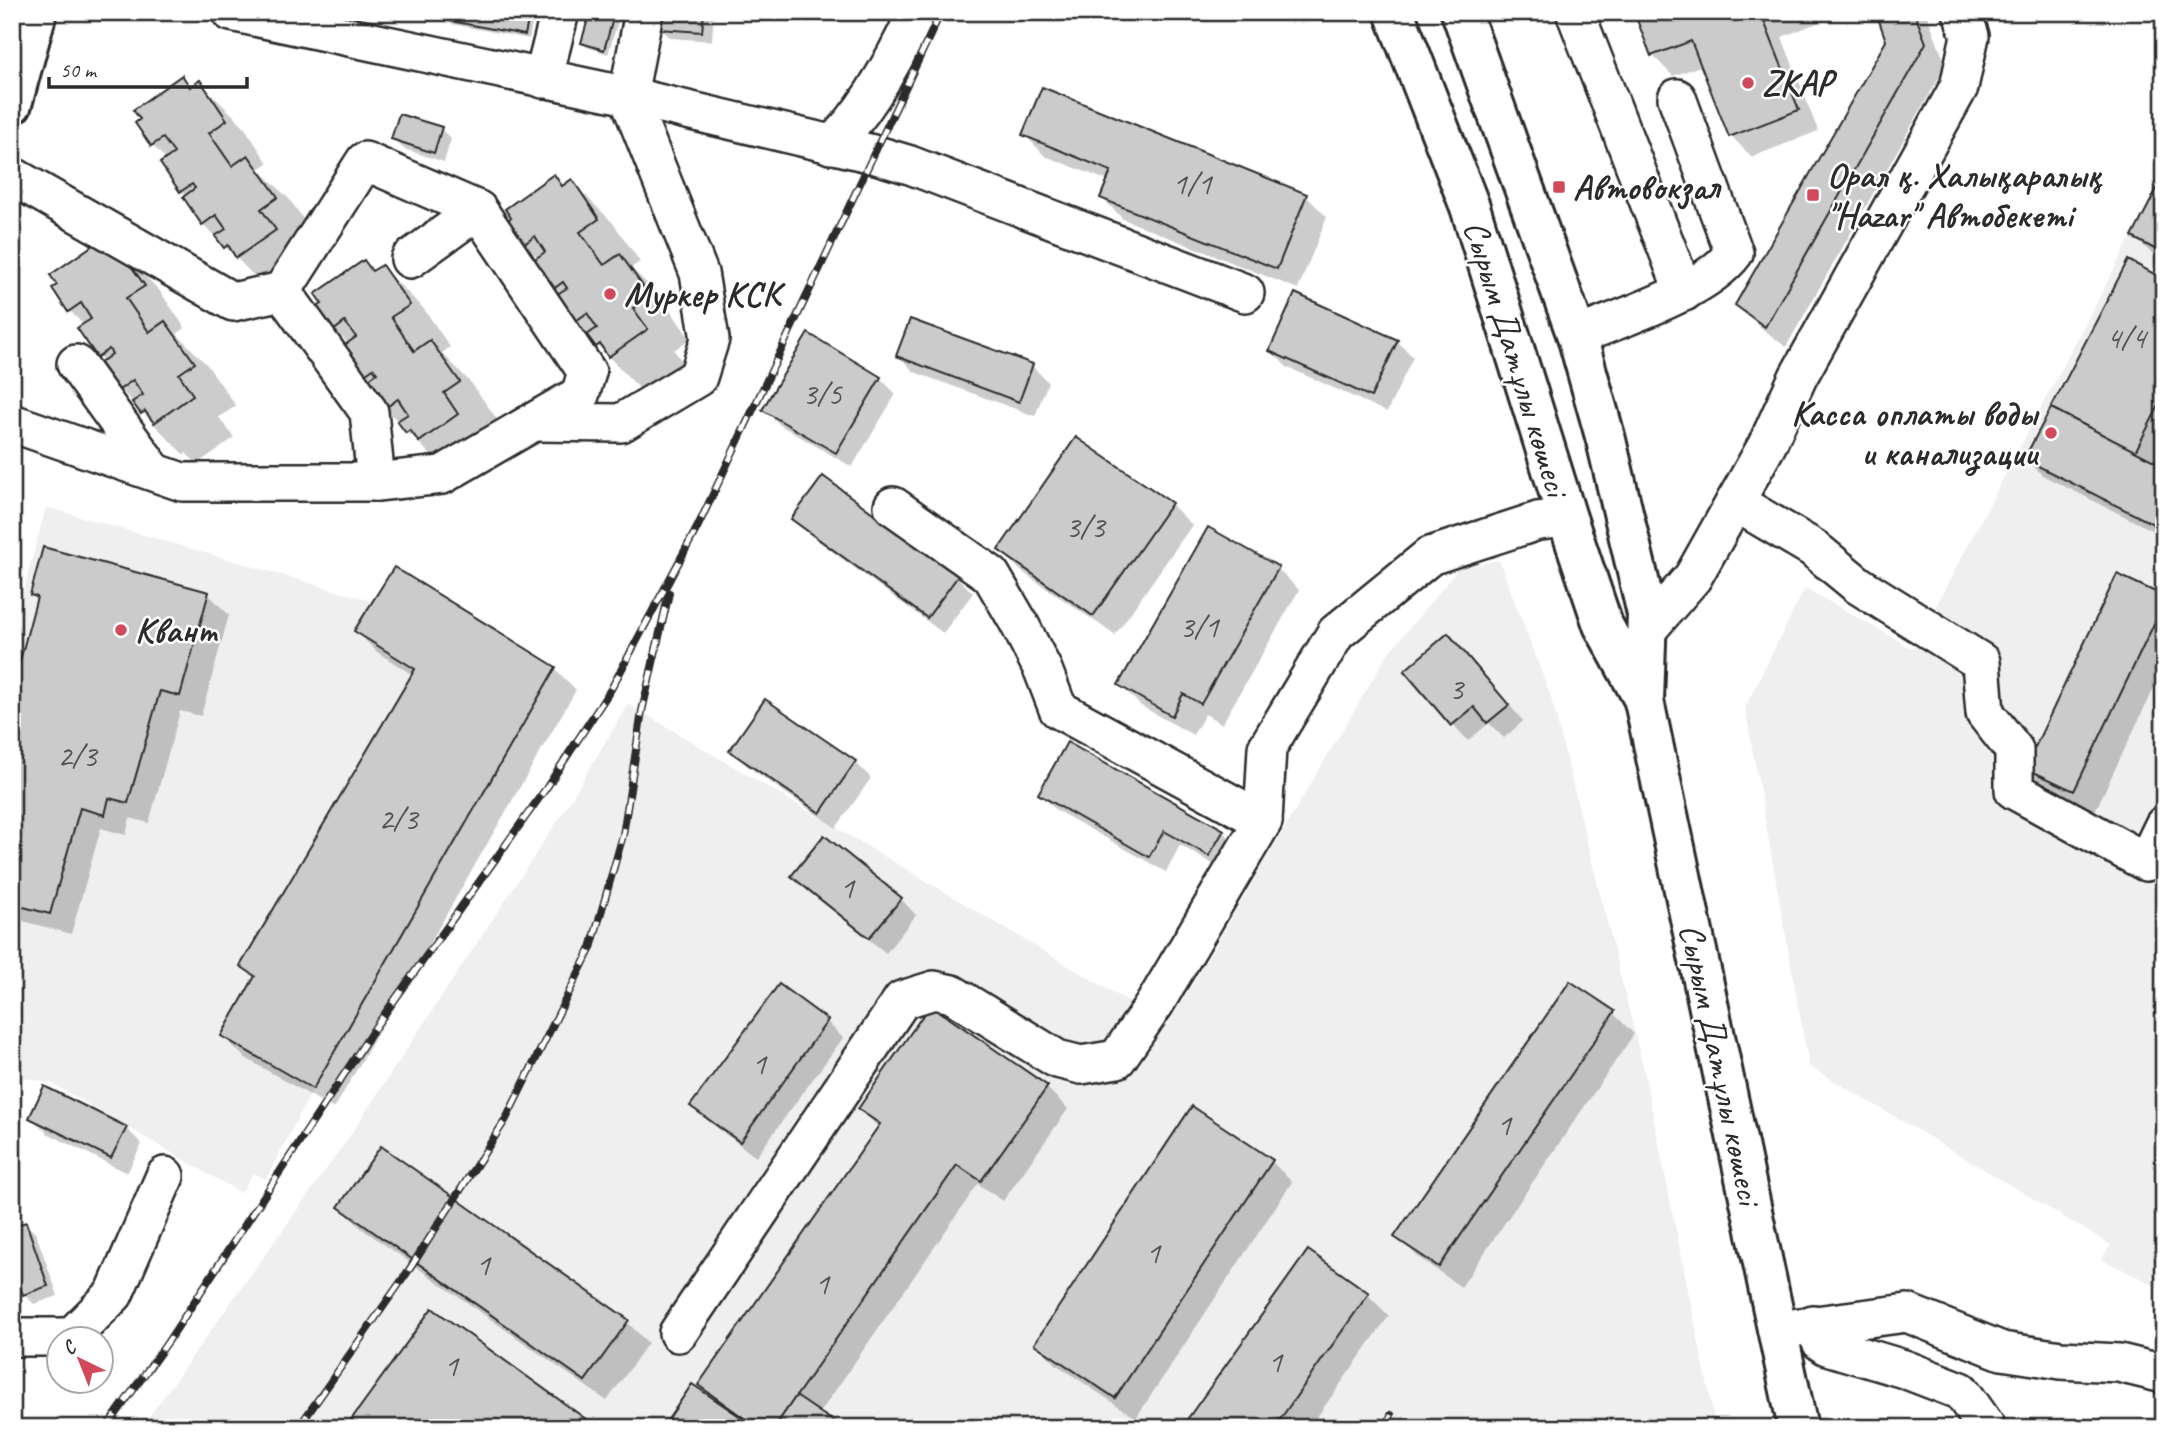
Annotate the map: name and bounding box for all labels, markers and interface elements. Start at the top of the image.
scale bar [49,46,247,90]
text: 50 m [60,57,98,83]
place label: ZKAP [1762,61,1838,106]
marker: ZKAP [1740,75,1756,91]
place label: Орал қ. Халықаралық "Hazar" Автобекеті [1827,153,2103,238]
house number: 1/1 [1172,163,1213,204]
place label: Автовокзал [1573,165,1722,210]
marker: Автовокзал [1551,179,1567,195]
marker: Орал қ. Халықаралық "Hazar" Автобекеті [1805,187,1821,203]
street label: Сырым Датұлы көшесі [1453,215,1581,506]
place label: Муркер КСК [624,272,786,317]
marker: Муркер КСК [602,286,618,302]
house number: 4/4 [2106,317,2149,358]
house number: 3/5 [802,373,843,414]
place label: Касса оплаты воды и канализации [1791,391,2040,476]
marker: Касса оплаты воды и канализации [2043,425,2059,441]
house number: 3/3 [1065,506,1107,547]
house number: 3/1 [1179,606,1220,647]
place label: Квант [135,608,218,653]
marker: Квант [113,622,129,638]
house number: 3 [1449,668,1466,709]
house number: 2/3 [57,735,99,776]
house number: 2/3 [378,798,420,839]
house number: 1 [840,867,856,908]
street label: Сырым Датұлы көшесі [1669,920,1773,1213]
house number: 1 [752,1043,768,1084]
house number: 1 [1497,1104,1513,1145]
house number: 1 [1146,1232,1162,1273]
house number: 1 [476,1244,492,1285]
house number: 1 [815,1263,831,1304]
north arrow [46,1324,116,1394]
text: С [57,1335,83,1360]
house number: 1 [1268,1341,1284,1382]
house number: 1 [444,1345,460,1386]

